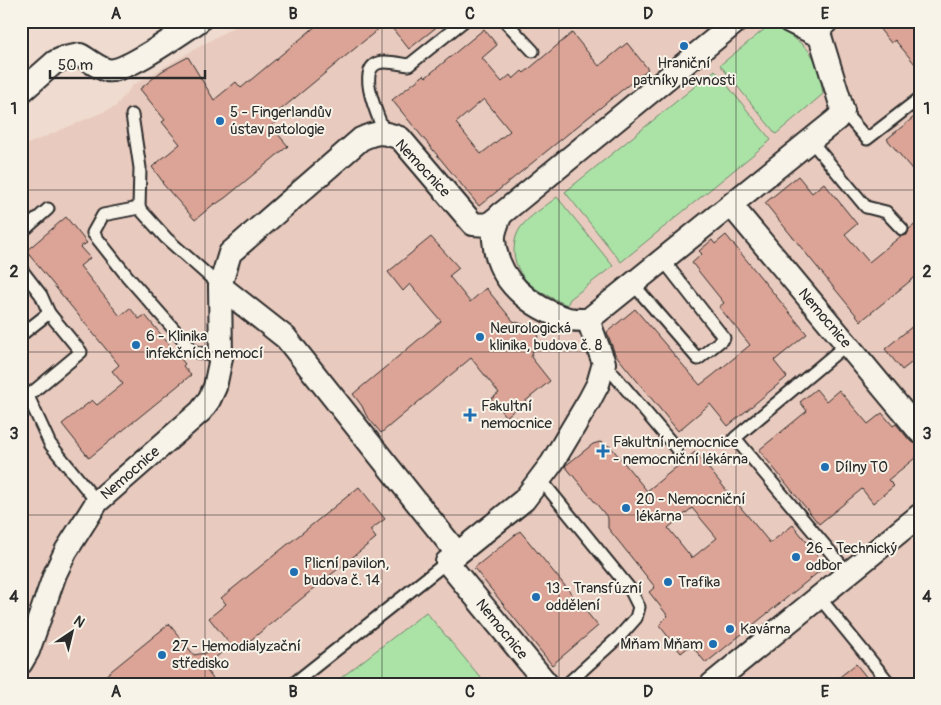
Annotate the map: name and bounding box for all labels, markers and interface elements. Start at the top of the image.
text: A [111,4,122,24]
text: B [288,4,298,24]
text: C [465,4,475,24]
text: D [643,4,653,24]
text: E [821,4,830,24]
marker: Hraniční patníky pevnosti [678,40,690,52]
scale bar [50,48,205,80]
place label: Hraniční patníky pevnosti [633,54,735,90]
text: 50 m [58,56,93,75]
text: 1 [11,99,17,119]
text: 1 [924,99,930,119]
place label: 5 - Fingerlandův ústav patologie [230,103,332,139]
marker: 5 - Fingerlandův ústav patologie [214,115,226,127]
street label: Nemocnice [391,135,455,202]
text: 2 [10,262,19,282]
text: 2 [923,262,932,282]
street label: Nemocnice [794,284,856,353]
place label: Neurologická klinika, budova č. 8 [490,319,603,355]
place label: 6 - Klinika infekčních nemocí [146,327,263,363]
marker: Neurologická klinika, budova č. 8 [474,331,486,343]
marker: 6 - Klinika infekčních nemocí [130,339,142,351]
place label: Fakultní nemocnice [481,397,553,433]
marker: Fakultní nemocnice [463,408,477,422]
text: 3 [10,424,19,444]
text: 3 [923,424,932,444]
place label: Fakultní nemocnice - nemocniční lékárna [613,433,748,469]
street label: Nemocnice [97,442,164,504]
marker: Fakultní nemocnice - nemocniční lékárna [597,445,609,457]
place label: Dílny TO [835,458,888,477]
marker: Dílny TO [819,461,831,473]
place label: 20 - Nemocniční lékárna [636,490,746,526]
marker: 20 - Nemocniční lékárna [620,502,632,514]
place label: 26 - Technický odbor [806,539,898,575]
marker: 26 - Technický odbor [790,551,802,563]
place label: Plicní pavilon, budova č. 14 [304,554,389,590]
marker: Plicní pavilon, budova č. 14 [288,566,300,578]
place label: Trafika [678,573,720,592]
marker: Trafika [662,576,674,588]
place label: 13 - Transfúzní oddělení [546,579,642,615]
text: 4 [9,587,19,607]
text: 4 [922,587,932,607]
marker: 13 - Transfúzní oddělení [530,591,542,603]
street label: Nemocnice [471,595,532,664]
north arrow [48,608,98,658]
text: N [70,612,88,631]
place label: Kavárna [740,620,791,639]
marker: Kavárna [724,623,736,635]
place label: Mňam Mňam [620,635,703,654]
place label: 27 - Hemodialyzační středisko [172,637,301,673]
marker: Mňam Mňam [707,638,719,650]
marker: 27 - Hemodialyzační středisko [156,649,168,661]
text: A [111,682,122,702]
text: B [288,682,298,702]
text: C [465,682,475,702]
text: D [643,682,653,702]
text: E [821,682,830,702]

